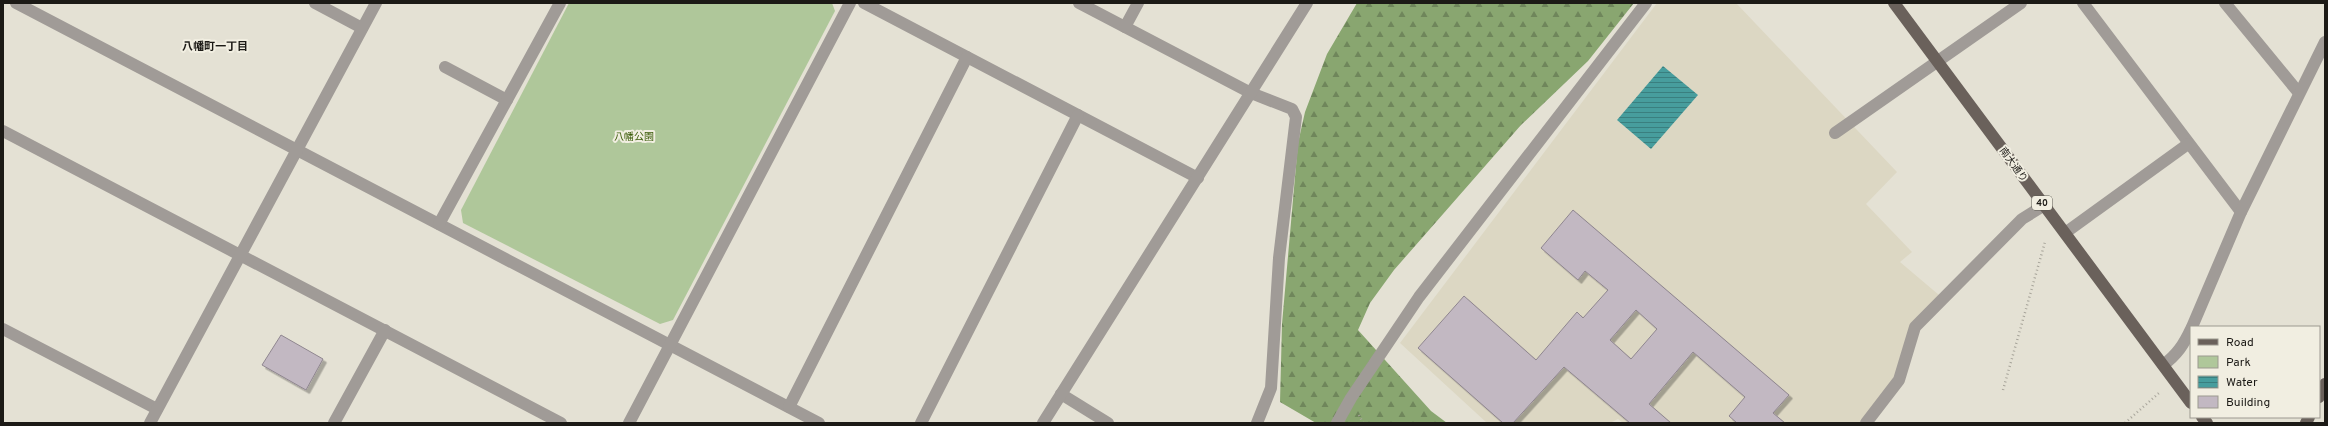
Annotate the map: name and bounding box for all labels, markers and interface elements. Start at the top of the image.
district label: 八幡町一丁目 [182,40,248,54]
park label: 八幡公園 [614,131,654,144]
street label: 南大通り [1996,145,2030,185]
road number: 40 [2032,196,2052,210]
legend [2190,326,2320,418]
text: Road [2226,335,2254,351]
text: Park [2226,355,2251,371]
text: Water [2226,375,2258,391]
text: Building [2226,395,2270,411]

